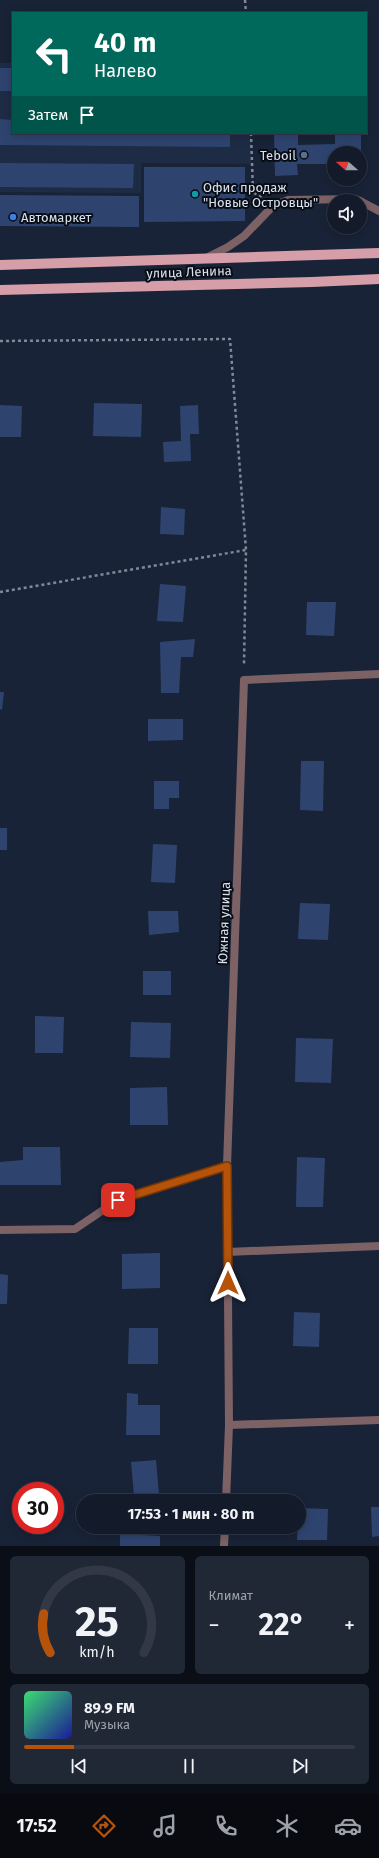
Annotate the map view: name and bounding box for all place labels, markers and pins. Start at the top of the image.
place label: Teboil [260,148,296,163]
marker: Teboil [299,150,309,160]
place label: Офис продаж "Новые Островцы" [203,180,318,210]
marker: Офис продаж "Новые Островцы" [190,189,200,199]
place label: Автомаркет [21,210,92,225]
marker: Автомаркет [8,212,18,222]
pin [101,1183,135,1217]

